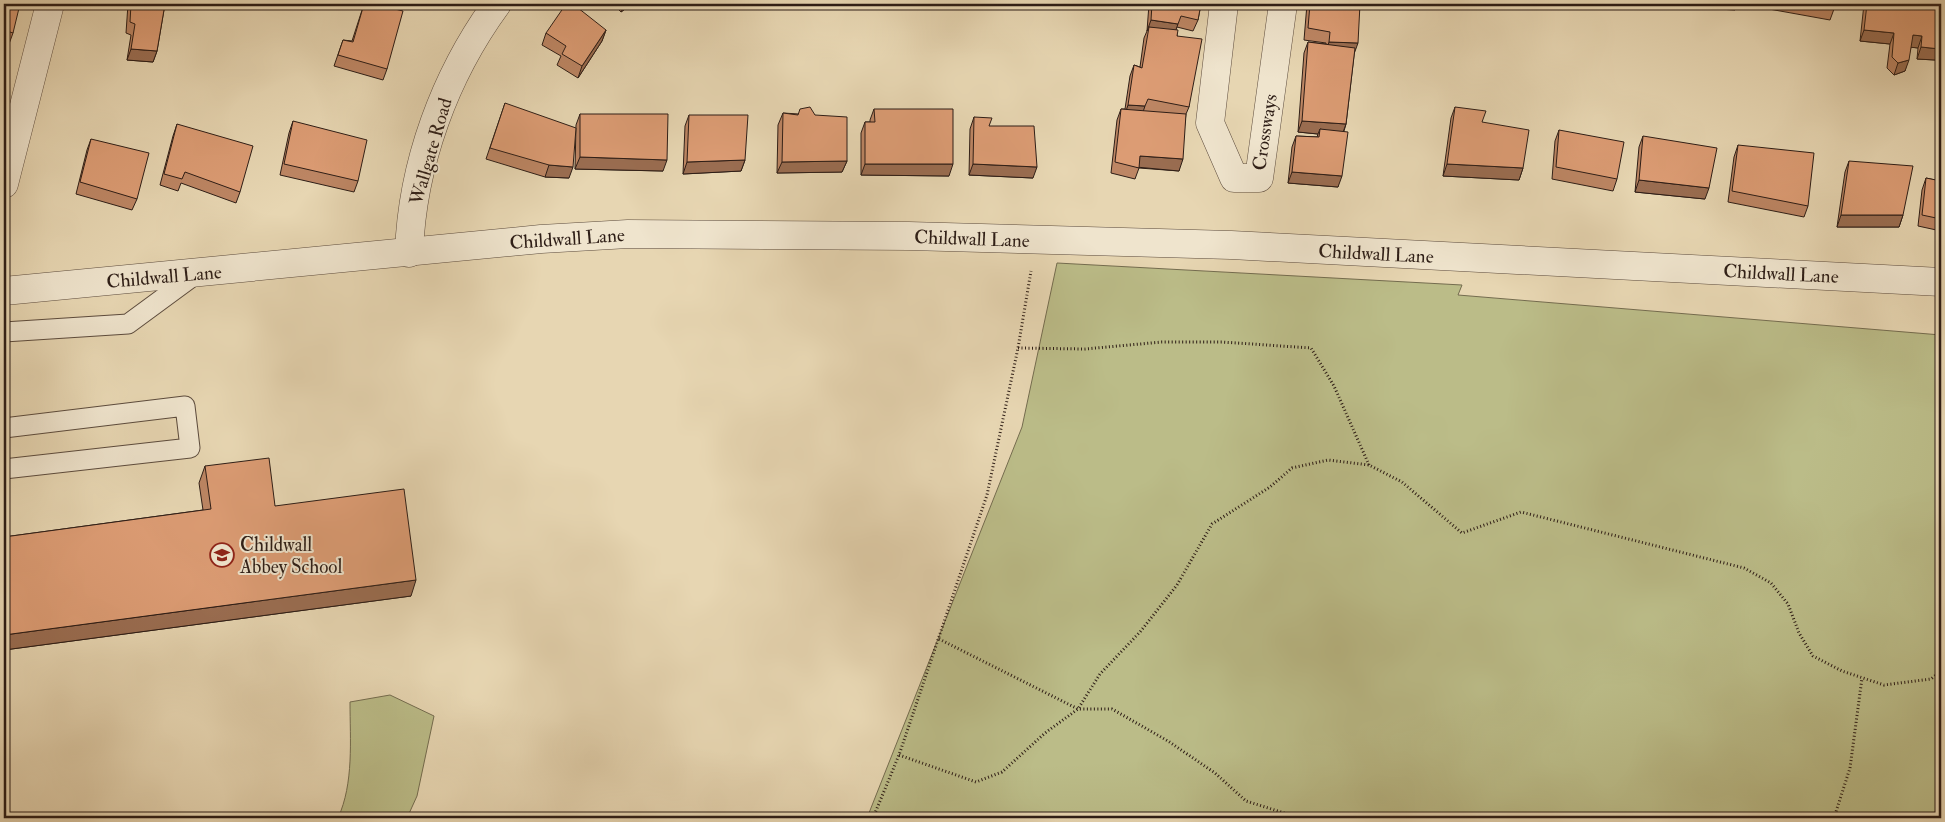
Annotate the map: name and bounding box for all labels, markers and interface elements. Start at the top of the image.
street label: Crossways [1247,92,1283,172]
street label: Wallgate Road [404,94,458,209]
street label: Childwall Lane [509,223,626,255]
street label: Childwall Lane [914,225,1030,253]
street label: Childwall Lane [1318,239,1434,269]
street label: Childwall Lane [1723,259,1839,289]
street label: Childwall Lane [106,260,223,294]
place label: Childwall Abbey School [239,533,342,579]
school or university icon: Childwall Abbey School [209,542,235,568]

